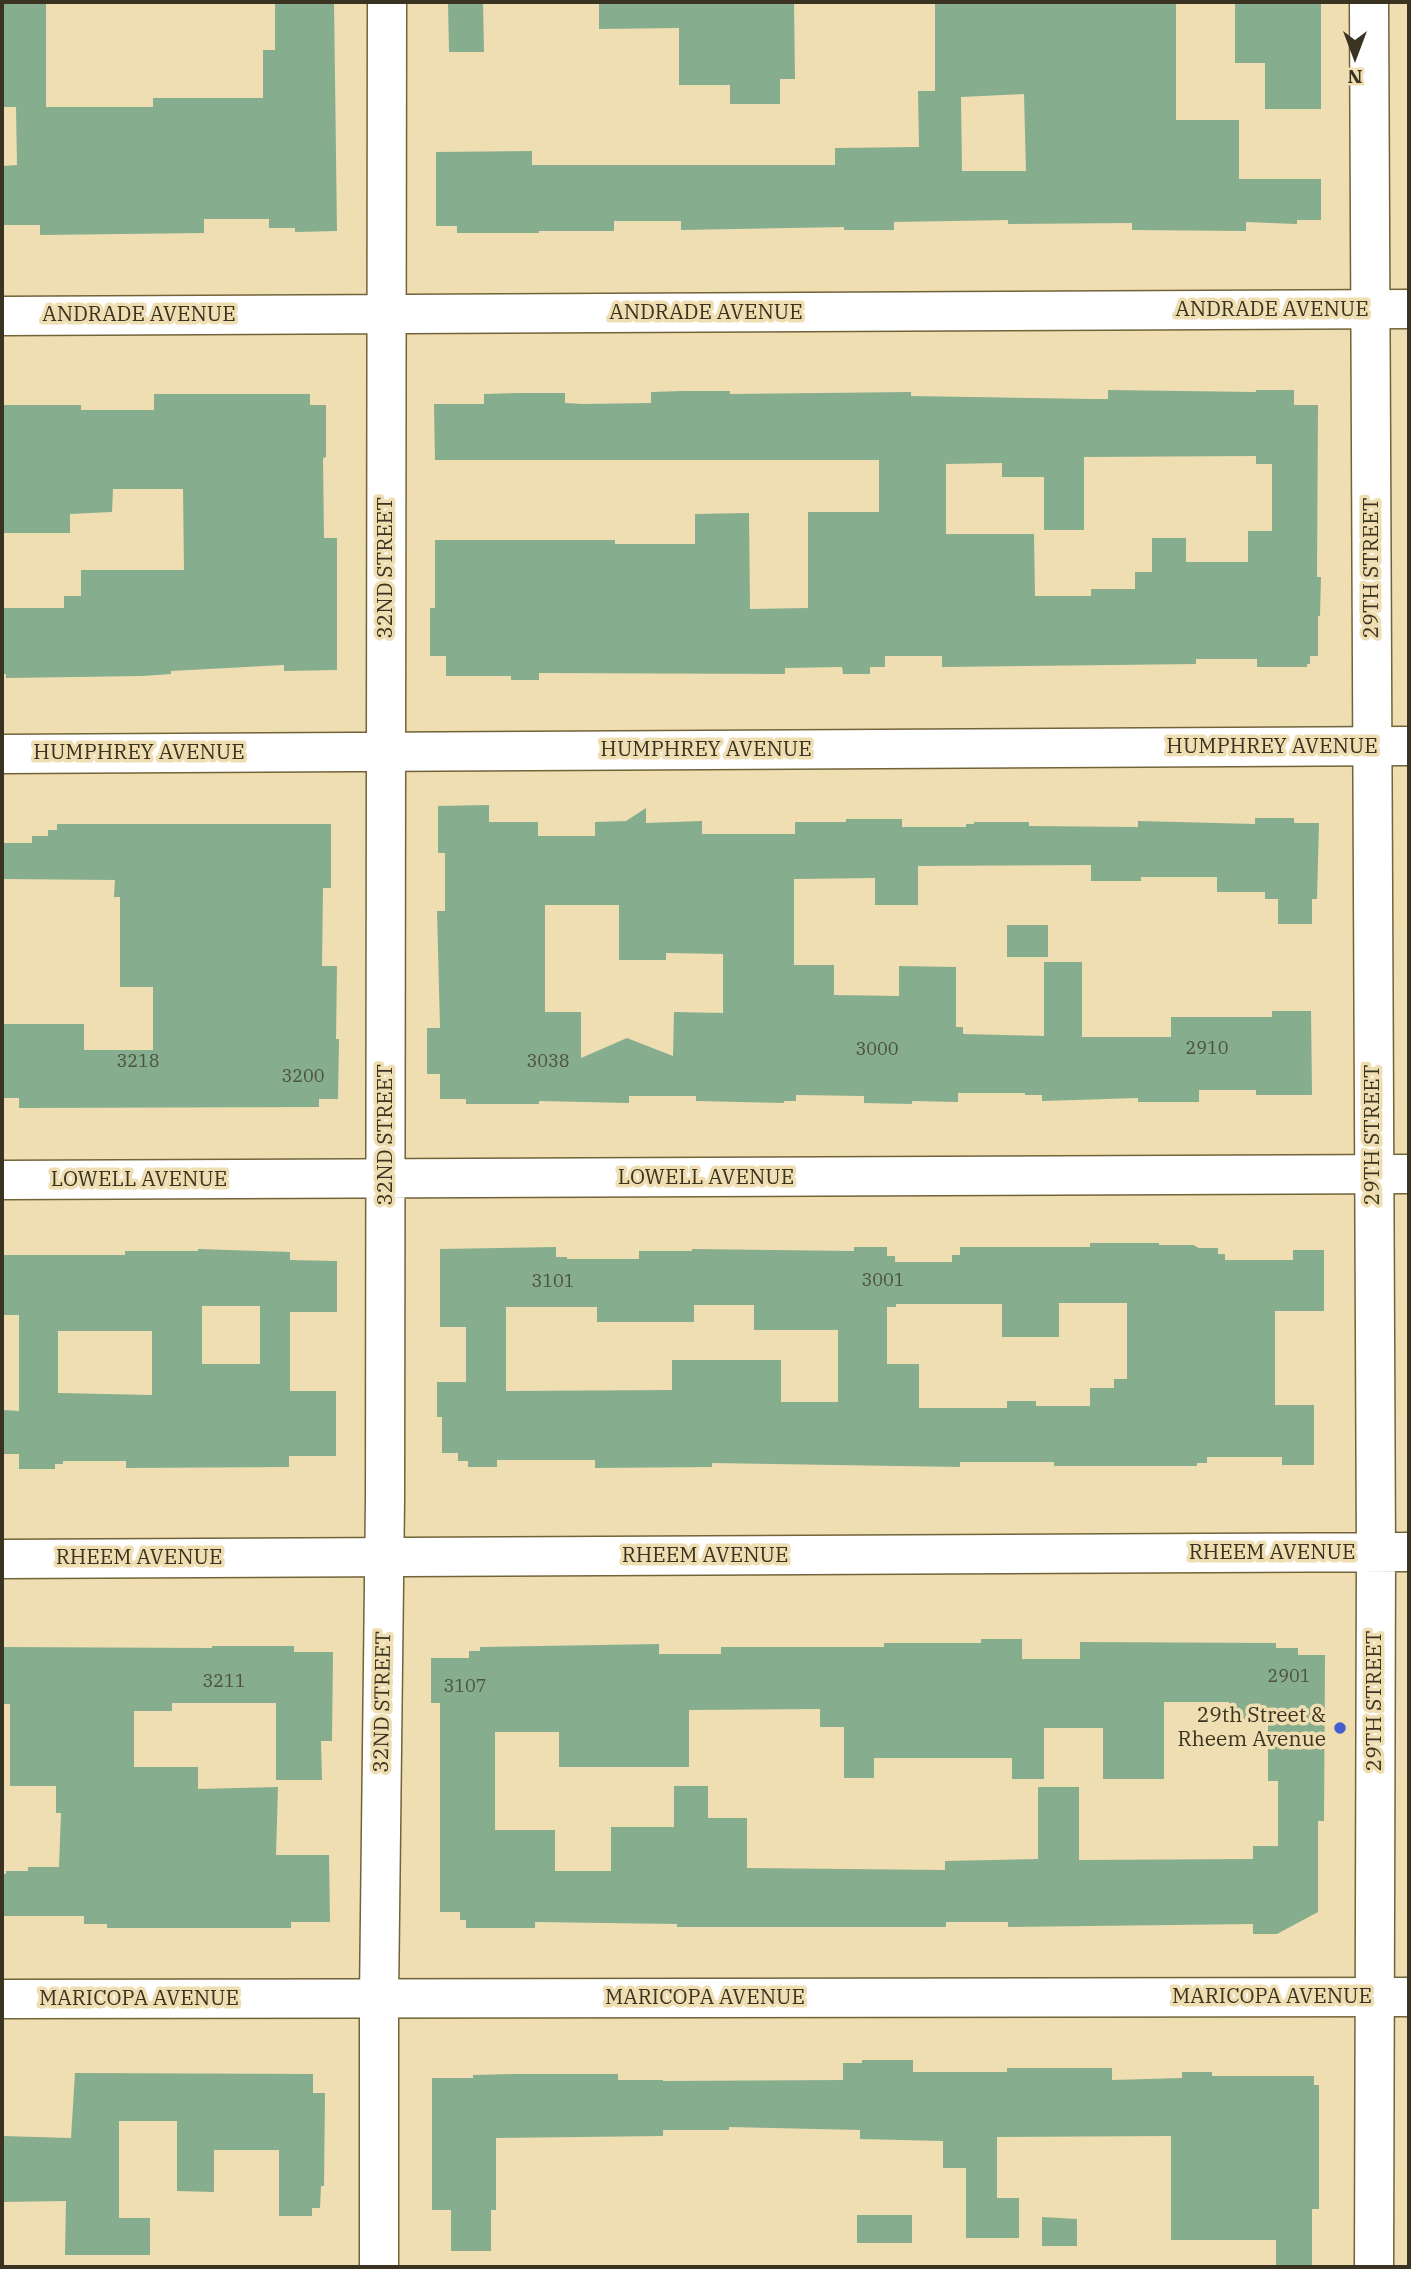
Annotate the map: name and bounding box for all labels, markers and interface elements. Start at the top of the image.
north arrow [1320,21,1390,91]
text: N [1347,65,1363,89]
street label: ANDRADE AVENUE [1175,297,1369,323]
street label: ANDRADE AVENUE [609,300,803,326]
street label: ANDRADE AVENUE [42,302,236,328]
street label: 32ND STREET [373,497,399,639]
street label: 29TH STREET [1359,498,1385,638]
street label: HUMPHREY AVENUE [1166,734,1378,760]
street label: HUMPHREY AVENUE [600,737,812,763]
street label: HUMPHREY AVENUE [33,740,245,766]
house number: 2910 [1185,1038,1229,1060]
house number: 3000 [855,1039,899,1061]
house number: 3218 [116,1051,160,1073]
house number: 3038 [526,1051,570,1073]
street label: 32ND STREET [373,1064,399,1206]
street label: 29TH STREET [1360,1065,1386,1205]
house number: 3200 [281,1066,325,1088]
street label: LOWELL AVENUE [618,1165,794,1191]
street label: LOWELL AVENUE [51,1167,227,1193]
house number: 3001 [861,1270,905,1292]
house number: 3101 [531,1271,575,1293]
street label: RHEEM AVENUE [1189,1540,1355,1566]
street label: RHEEM AVENUE [622,1543,788,1569]
street label: RHEEM AVENUE [56,1545,222,1571]
street label: 32ND STREET [369,1631,397,1773]
street label: 29TH STREET [1362,1631,1388,1771]
house number: 2901 [1267,1666,1311,1688]
house number: 3211 [202,1671,246,1693]
house number: 3107 [443,1676,487,1698]
place label: 29th Street & Rheem Avenue [1178,1703,1326,1753]
marker: 29th Street & Rheem Avenue [1332,1720,1348,1736]
street label: MARICOPA AVENUE [1172,1984,1372,2010]
street label: MARICOPA AVENUE [605,1985,805,2011]
street label: MARICOPA AVENUE [39,1986,239,2012]

